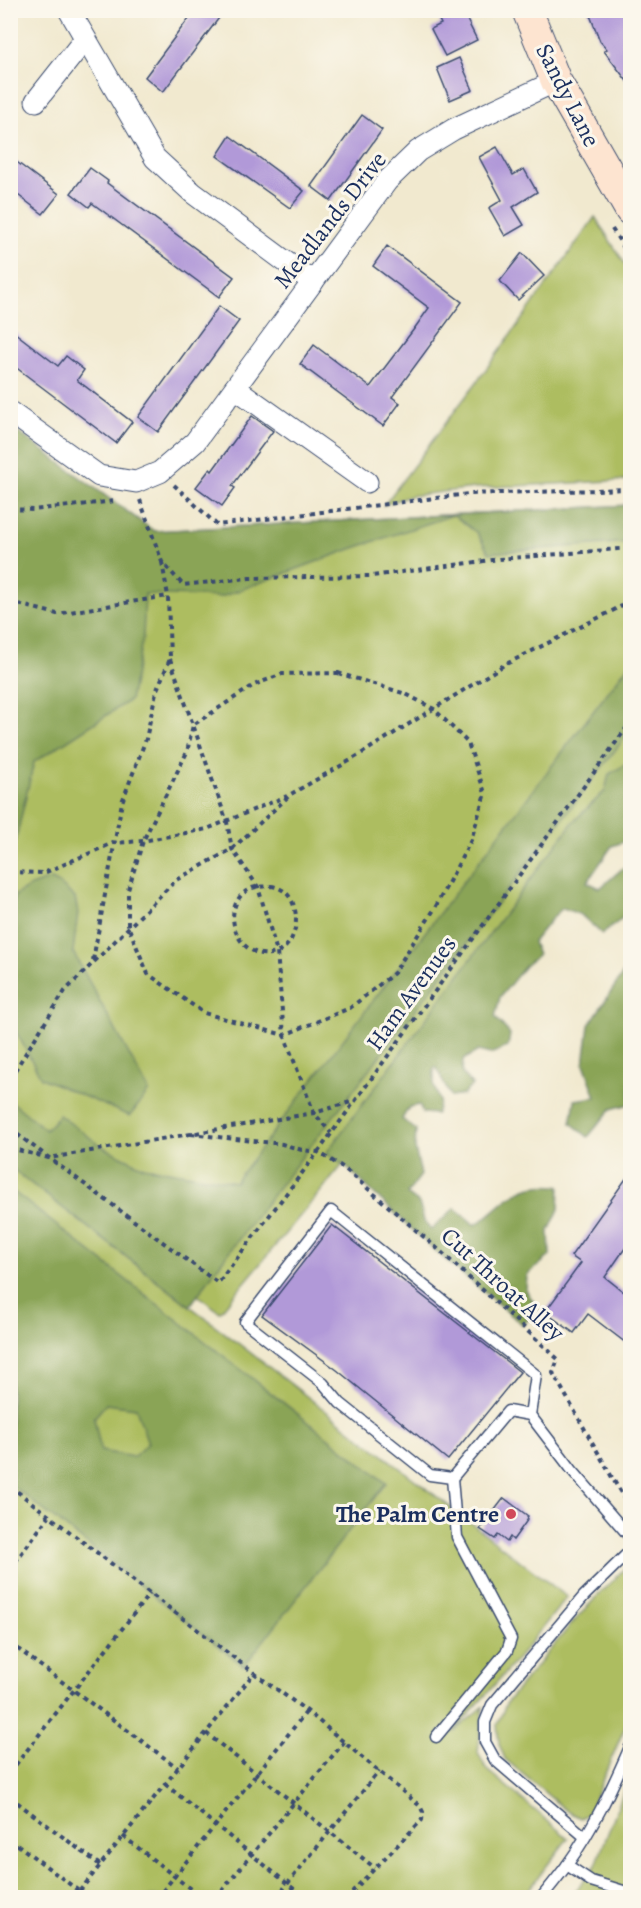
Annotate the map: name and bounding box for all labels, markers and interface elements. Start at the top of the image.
street label: Sandy Lane [528,38,608,152]
street label: Meadlands Drive [266,145,394,295]
street label: Ham Avenues [358,929,464,1057]
street label: Cut Throat Alley [434,1220,572,1348]
place label: The Palm Centre [336,1498,499,1530]
marker: The Palm Centre [504,1507,518,1521]

